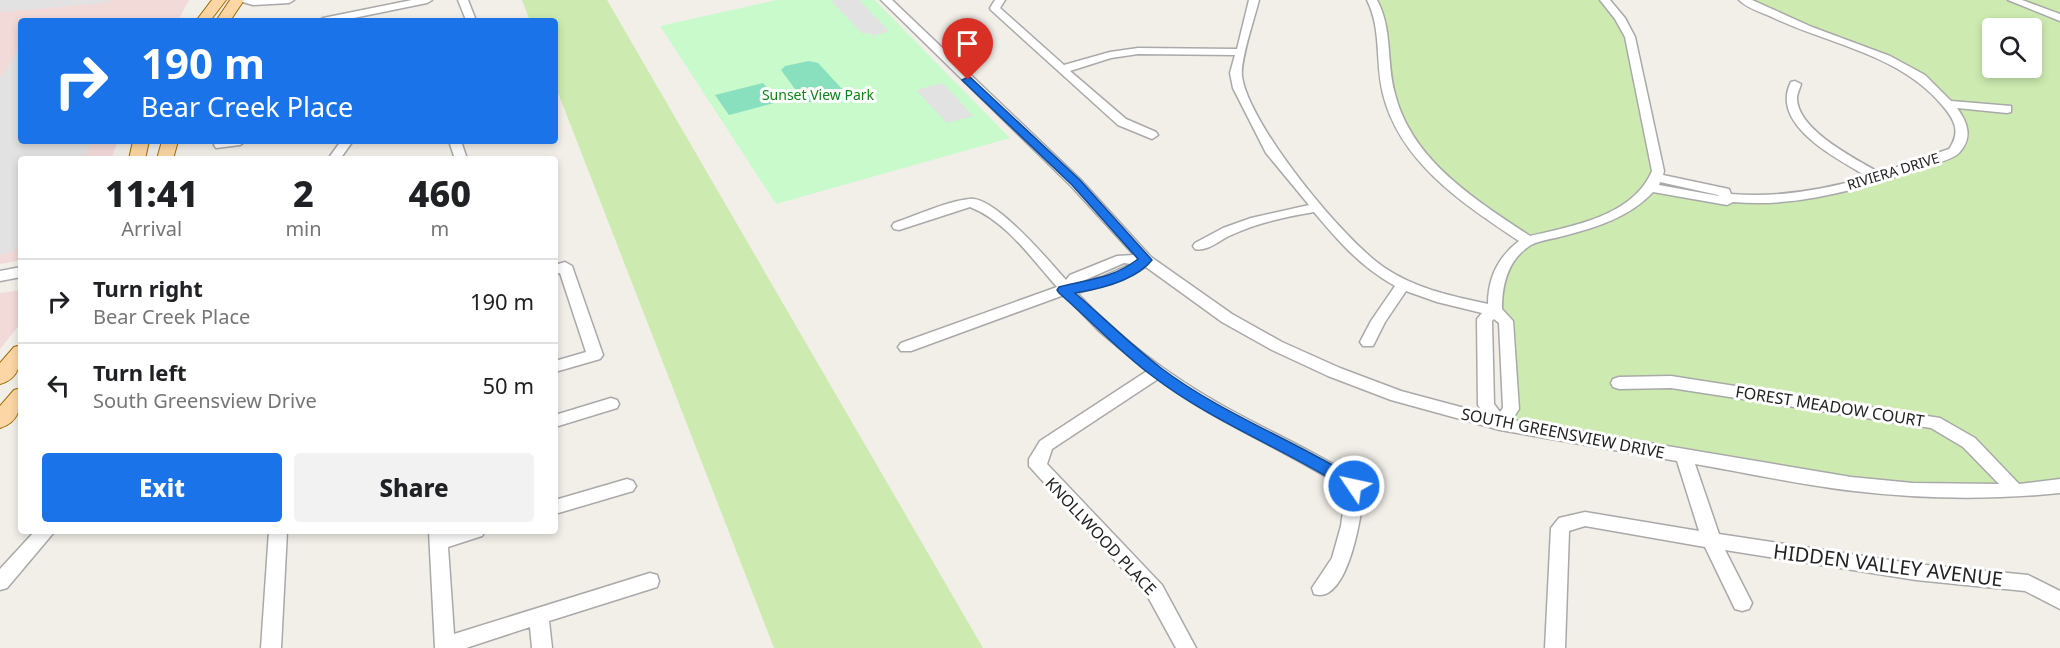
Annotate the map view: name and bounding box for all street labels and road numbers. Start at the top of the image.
street label: RIVIERA DRIVE [1845,148,1941,194]
street label: FOREST MEADOW COURT [1734,380,1926,432]
street label: SOUTH GREENSVIEW DRIVE [1459,402,1667,464]
street label: KNOLLWOOD PLACE [1041,472,1161,600]
street label: HIDDEN VALLEY AVENUE [1772,538,2004,592]

